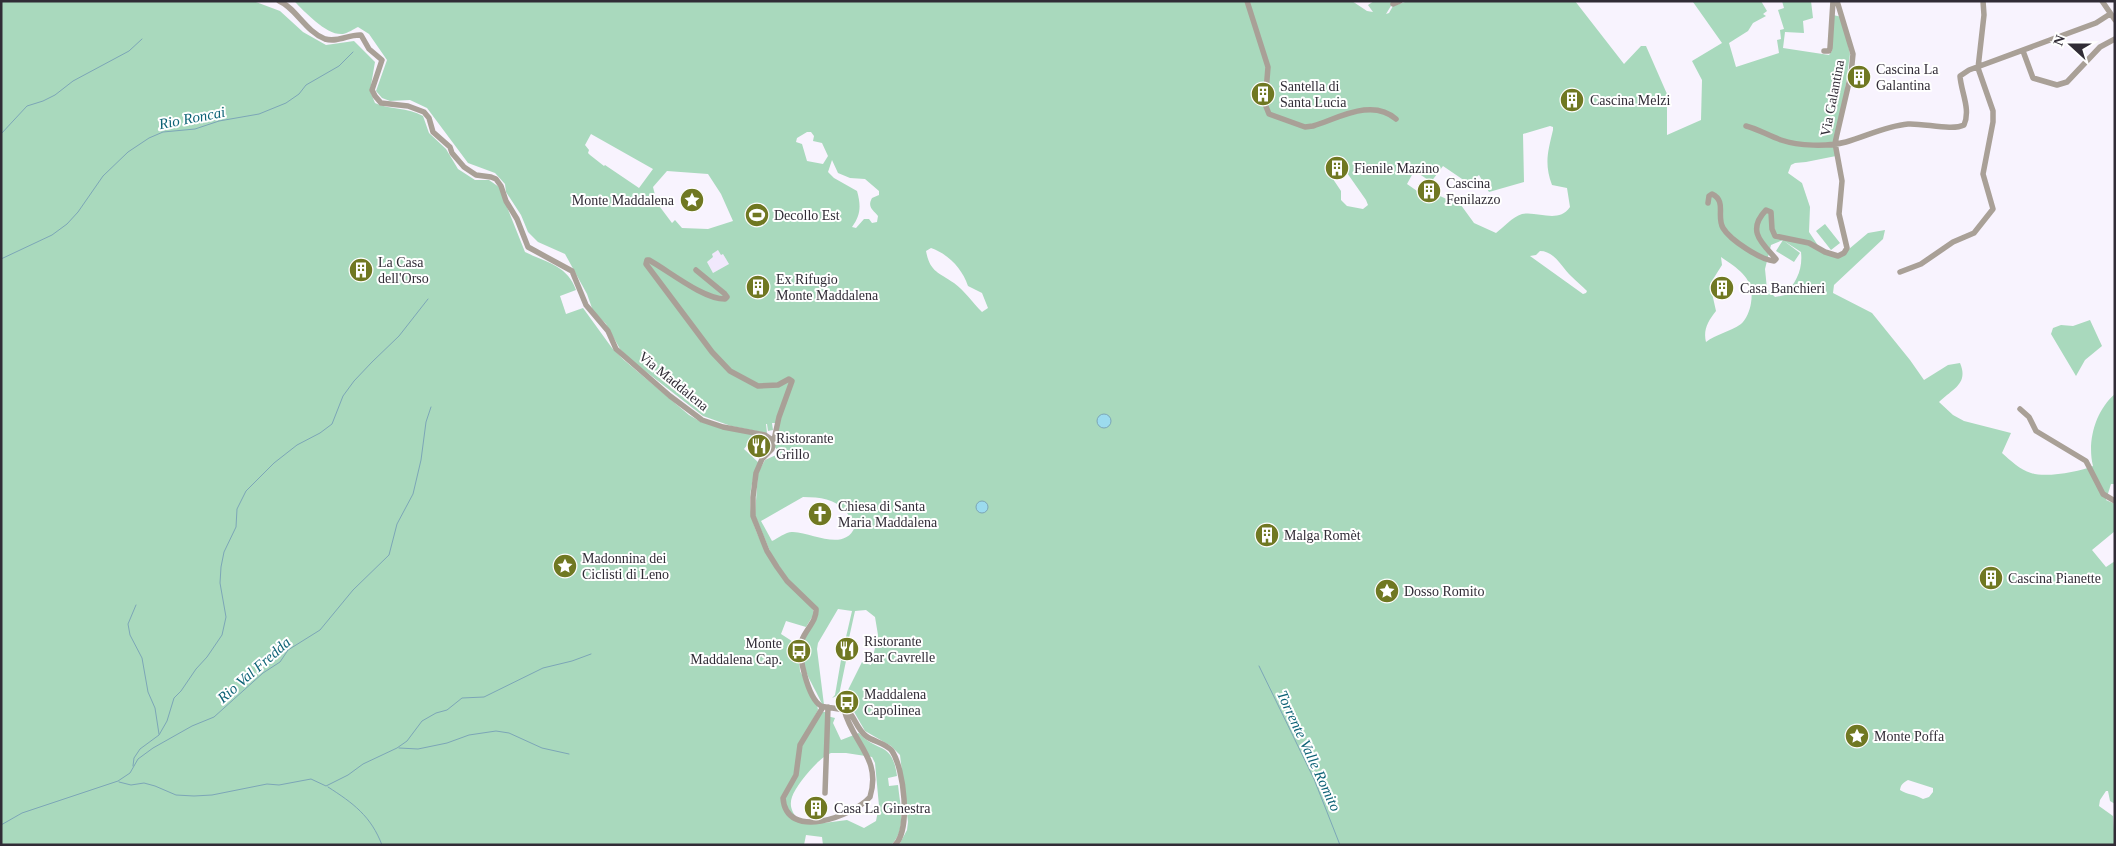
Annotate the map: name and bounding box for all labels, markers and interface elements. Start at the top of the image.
north arrow [2046,20,2096,70]
text: N [2051,33,2068,48]
street label: Via Galantina [1818,58,1847,137]
place label: Cascina La Galantina [1876,62,1939,93]
building icon: Cascina La Galantina [1846,64,1872,90]
place label: Santella di Santa Lucia [1280,79,1347,110]
building icon: Santella di Santa Lucia [1250,81,1276,107]
building icon: Cascina Melzi [1559,87,1585,113]
place label: Cascina Melzi [1590,93,1671,108]
water label: Rio Roncai [157,104,226,132]
building icon: Fienile Mazino [1324,155,1350,181]
place label: Fienile Mazino [1354,161,1439,176]
place label: Cascina Fenilazzo [1446,176,1500,207]
building icon: Cascina Fenilazzo [1416,178,1442,204]
place icon: Monte Maddalena [679,187,705,213]
place label: Monte Maddalena [572,193,675,208]
sports icon: Decollo Est [744,202,770,228]
place label: Decollo Est [774,208,840,223]
place label: La Casa dell'Orso [378,255,429,286]
building icon: La Casa dell'Orso [348,257,374,283]
place label: Ex Rifugio Monte Maddalena [776,272,879,303]
building icon: Ex Rifugio Monte Maddalena [745,274,771,300]
building icon: Casa Banchieri [1709,275,1735,301]
place label: Casa Banchieri [1740,281,1825,296]
street label: Via Maddalena [636,349,712,414]
place label: Ristorante Grillo [776,431,834,462]
restaurant icon: Ristorante Grillo [746,433,772,459]
place label: Chiesa di Santa Maria Maddalena [838,499,938,530]
church icon: Chiesa di Santa Maria Maddalena [807,501,833,527]
building icon: Malga Romèt [1254,522,1280,548]
place label: Malga Romèt [1284,528,1361,543]
place label: Madonnina dei Ciclisti di Leno [582,551,669,582]
place icon: Madonnina dei Ciclisti di Leno [552,553,578,579]
building icon: Cascina Pianette [1978,565,2004,591]
place label: Cascina Pianette [2008,571,2101,586]
place icon: Dosso Romito [1374,578,1400,604]
place label: Dosso Romito [1404,584,1485,599]
water label: Rio Val Fredda [214,634,294,707]
place label: Ristorante Bar Cavrelle [864,634,935,665]
place label: Monte Maddalena Cap. [690,636,782,667]
restaurant icon: Ristorante Bar Cavrelle [834,636,860,662]
bus stop icon: Monte Maddalena Cap. [786,638,812,664]
place label: Maddalena Capolinea [864,687,927,718]
water label: Torrente Valle Romito [1274,688,1344,814]
bus stop icon: Maddalena Capolinea [834,689,860,715]
place icon: Monte Poffa [1844,723,1870,749]
place label: Monte Poffa [1874,729,1945,744]
building icon: Casa La Ginestra [803,795,829,821]
place label: Casa La Ginestra [834,801,931,816]

